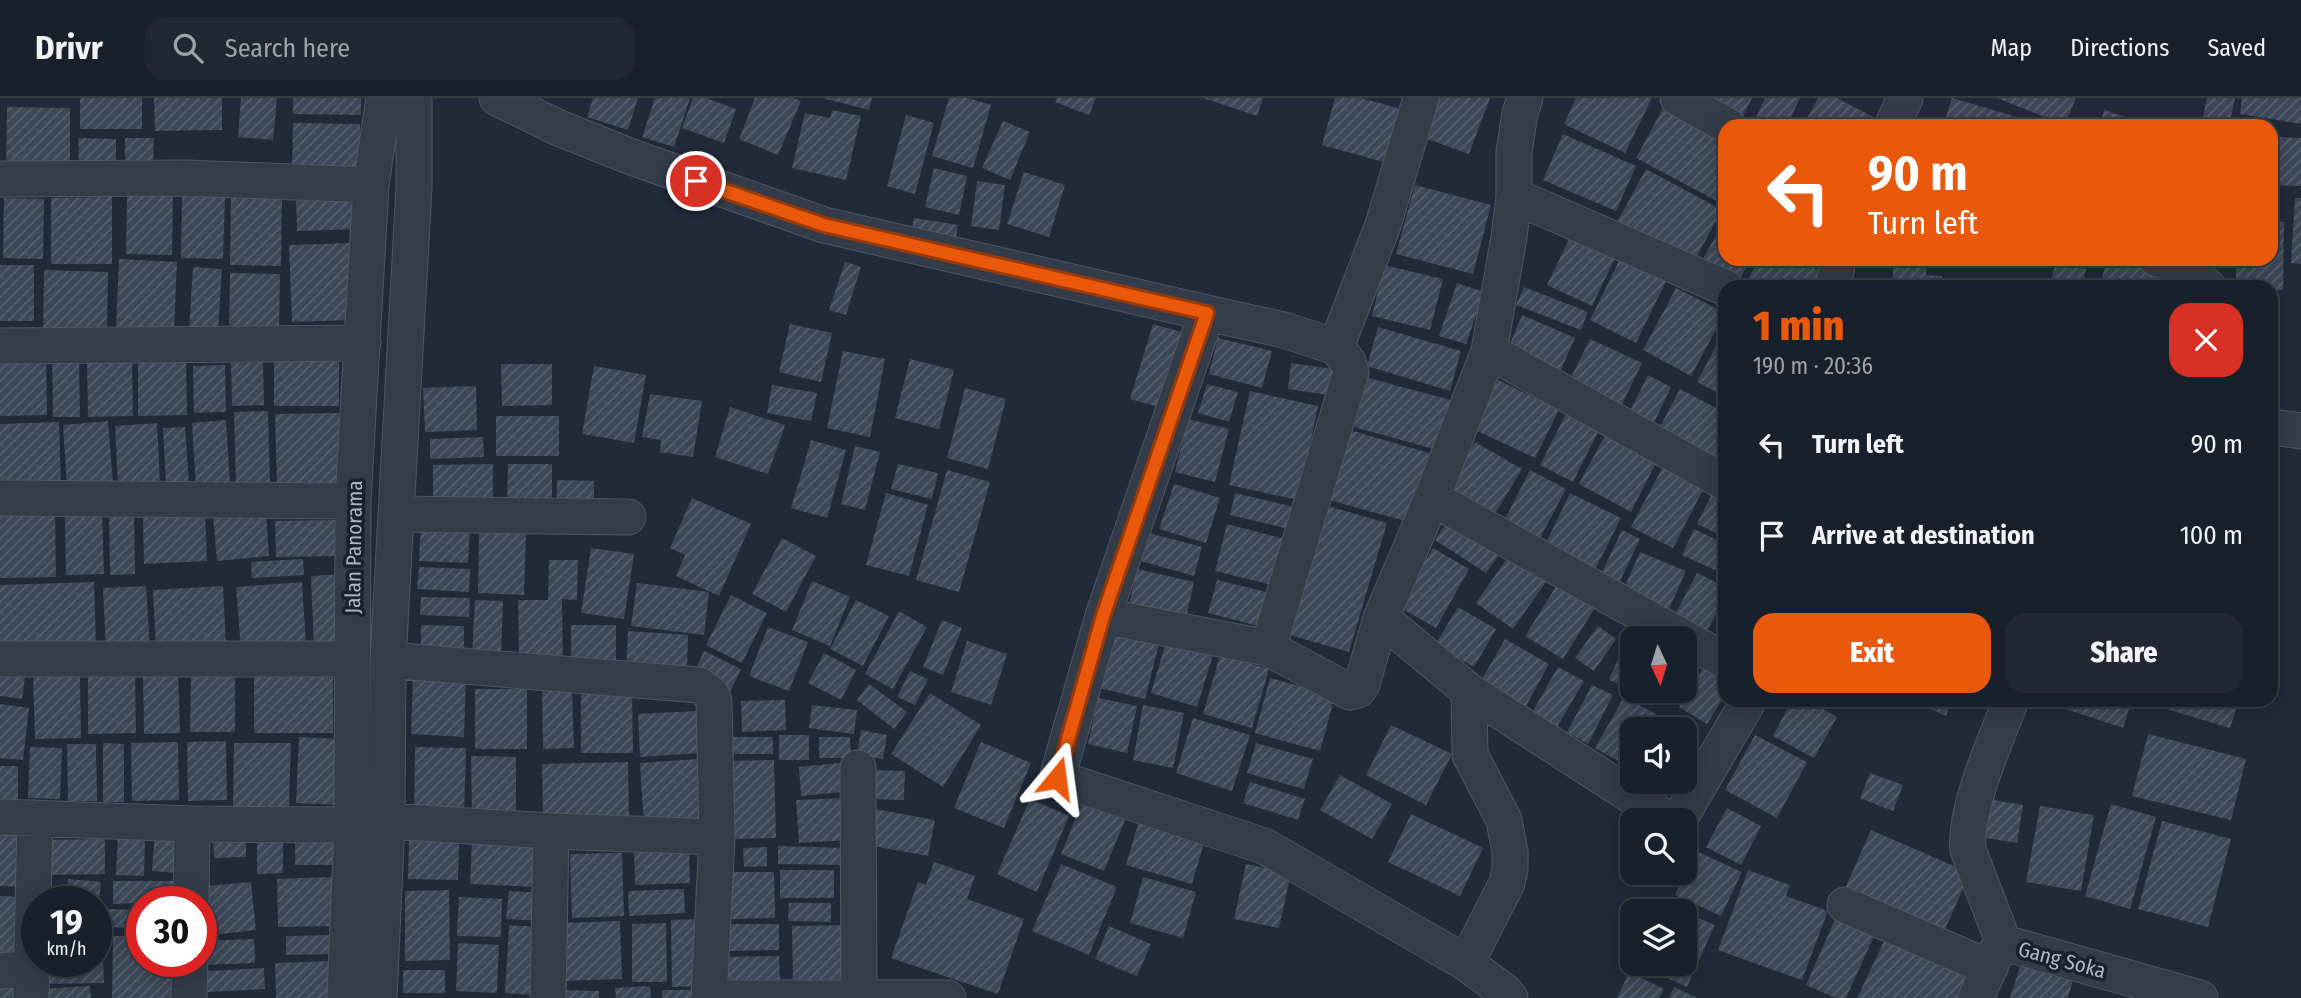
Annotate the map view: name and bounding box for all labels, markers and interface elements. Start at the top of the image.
search box [145,17,635,80]
text: Drivr [35,28,103,68]
icon: search [169,29,207,67]
text: Search here [225,33,350,64]
text: Map [1991,34,2032,62]
text: Directions [2070,34,2169,62]
text: Saved [2207,34,2266,62]
text: 90 m [1868,144,1968,203]
icon: left [1753,147,1844,238]
pin [666,151,726,211]
icon: arrive [677,162,715,200]
text: Turn left [1868,204,1978,242]
text: 1 min [1753,301,1844,351]
button: close [2169,303,2243,377]
text: 190 m · 20:36 [1753,352,1873,380]
icon: left [1753,426,1791,464]
text: Turn left [1812,429,1904,460]
text: 90 m [2191,429,2243,460]
street label: Jalan Panorama [340,480,368,614]
icon: arrive [1753,517,1791,555]
text: Arrive at destination [1812,520,2035,551]
text: 100 m [2180,520,2243,551]
button: Exit [1753,613,1991,693]
button: Share [2005,613,2243,693]
north arrow [1620,626,1698,704]
map controls [1620,626,1697,976]
button: sound [1620,717,1697,794]
position arrow [1020,741,1094,815]
button: search [1620,808,1697,885]
speed limit sign: 30 [126,886,217,977]
button: layers [1620,899,1697,976]
text: 19 [50,901,83,943]
street label: Gang Soka [2015,936,2109,984]
text: km/h [46,938,87,960]

